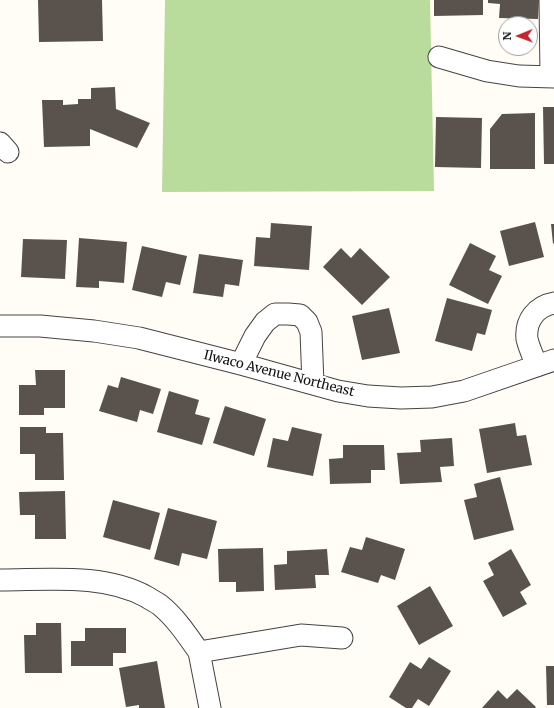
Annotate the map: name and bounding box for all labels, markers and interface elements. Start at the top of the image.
north arrow [498,16,538,56]
text: N [500,32,514,41]
street label: Ilwaco Avenue Northeast [202,348,356,400]

